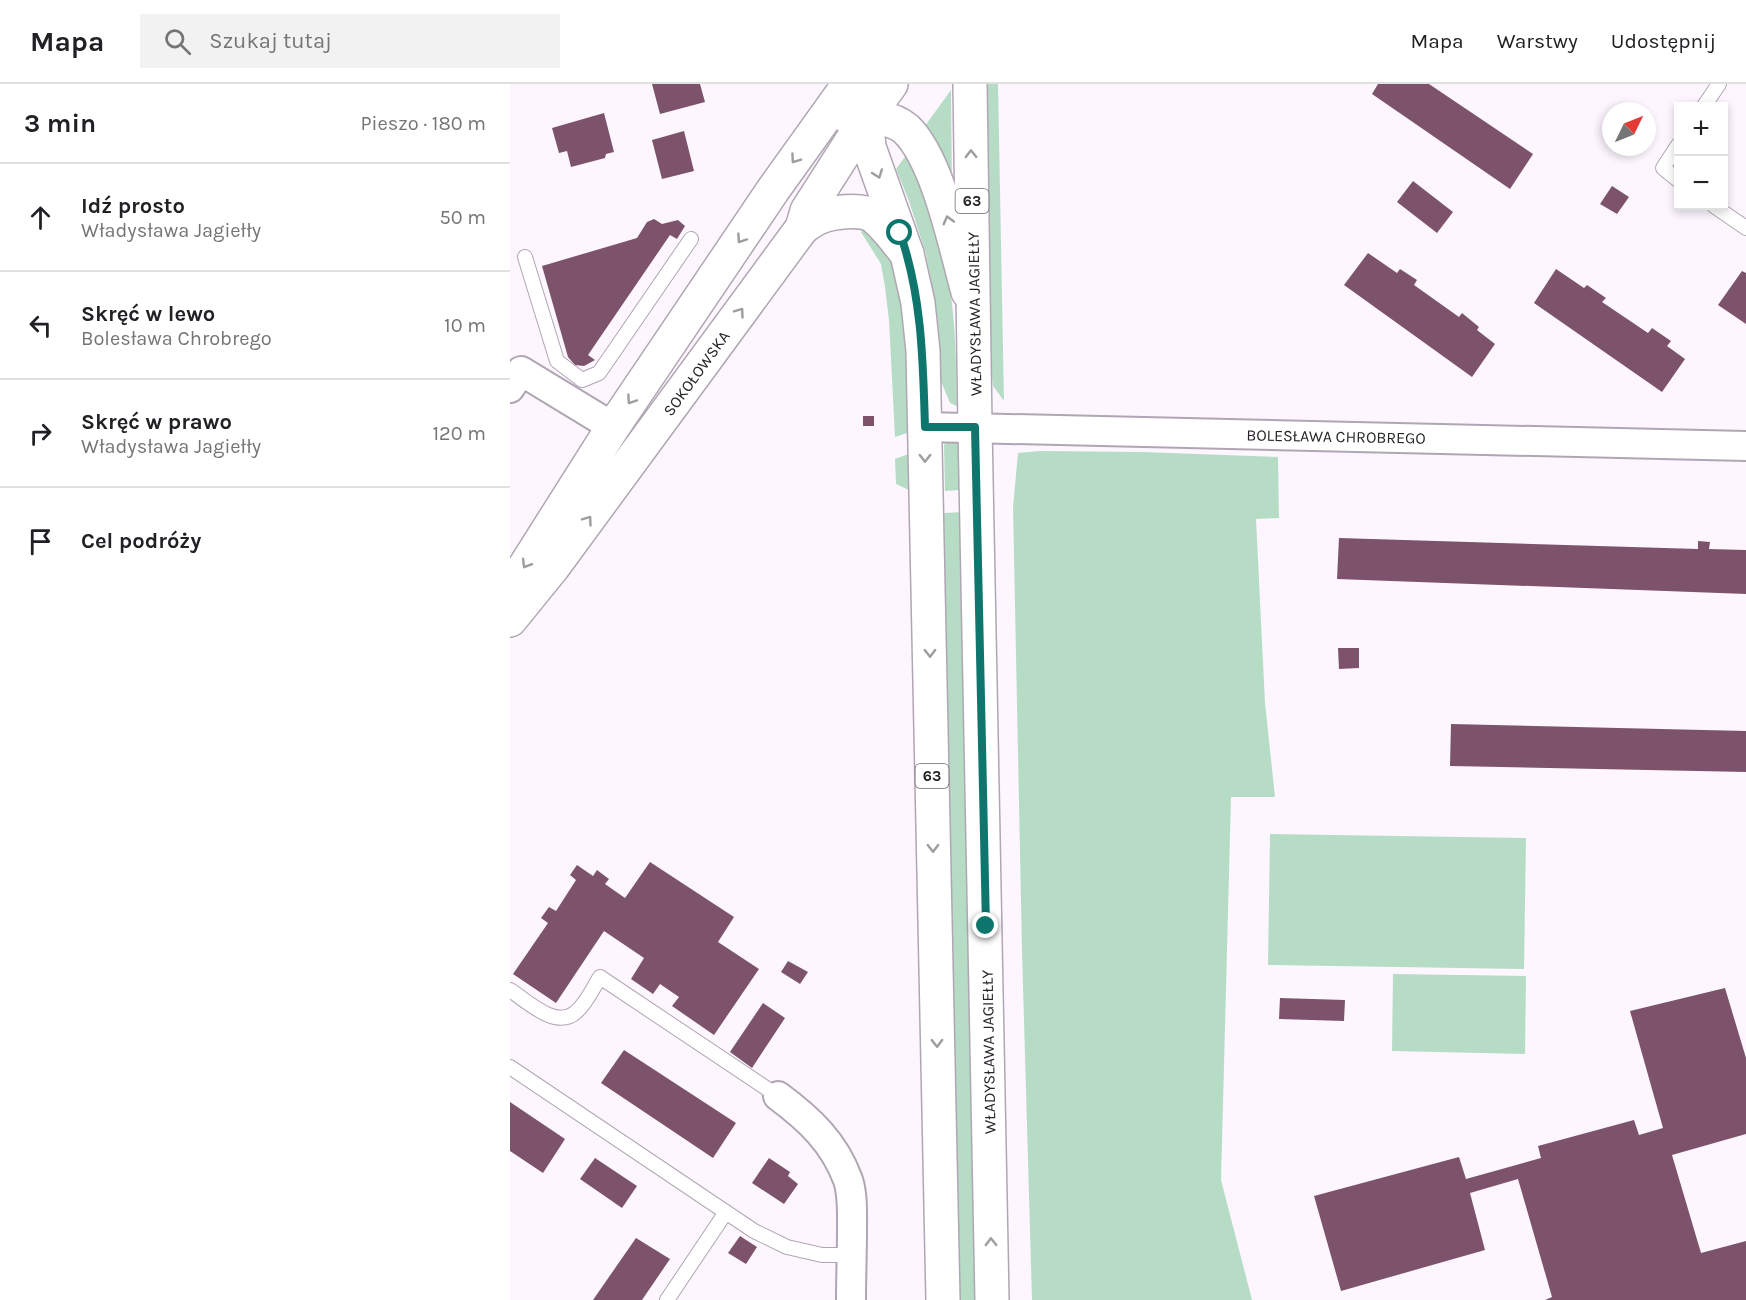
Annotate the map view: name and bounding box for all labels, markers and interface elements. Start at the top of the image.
search box [140,14,560,68]
text: Mapa [30,25,104,58]
icon: search [161,25,194,58]
text: Szukaj tutaj [209,28,332,54]
text: Mapa [1410,29,1464,53]
text: Warstwy [1497,29,1578,53]
text: Udostępnij [1611,29,1716,53]
north arrow [1602,102,1656,156]
map controls [1674,102,1728,210]
button: + [1674,102,1728,156]
text: 3 min [24,108,96,139]
text: Pieszo · 180 m [360,112,486,135]
one-way arrow [965,149,978,158]
one-way arrow [791,152,802,163]
button: − [1674,156,1728,210]
one-way arrow [871,169,884,179]
road number: 63 [956,189,988,213]
text: Idź prosto [81,193,185,219]
icon: ahead [24,201,57,234]
text: 50 m [439,206,486,229]
one-way arrow [943,215,955,226]
text: Władysława Jagiełły [81,219,261,242]
route start [886,219,912,245]
street label: WŁADYSŁAWA JAGIEŁŁY [964,232,985,396]
one-way arrow [736,233,748,243]
text: Skręć w lewo [81,301,215,327]
one-way arrow [733,307,744,318]
icon: left [24,309,57,342]
text: 10 m [444,314,486,337]
text: Bolesława Chrobrego [81,327,272,350]
street label: SOKOŁOWSKA [659,327,734,420]
one-way arrow [627,394,638,405]
text: Skręć w prawo [81,409,232,435]
icon: right [24,417,57,450]
text: 120 m [432,422,486,445]
street label: BOLESŁAWA CHROBREGO [1246,425,1426,448]
text: Władysława Jagiełły [81,435,261,458]
one-way arrow [919,454,932,463]
one-way arrow [580,515,591,526]
icon: arrive [24,525,57,558]
text: Cel podróży [81,528,201,554]
one-way arrow [521,558,533,568]
one-way arrow [924,649,937,658]
road number: 63 [916,764,948,788]
one-way arrow [927,844,939,853]
route end [972,912,998,938]
street label: WŁADYSŁAWA JAGIEŁŁY [978,970,999,1134]
one-way arrow [931,1039,943,1048]
one-way arrow [985,1237,997,1246]

